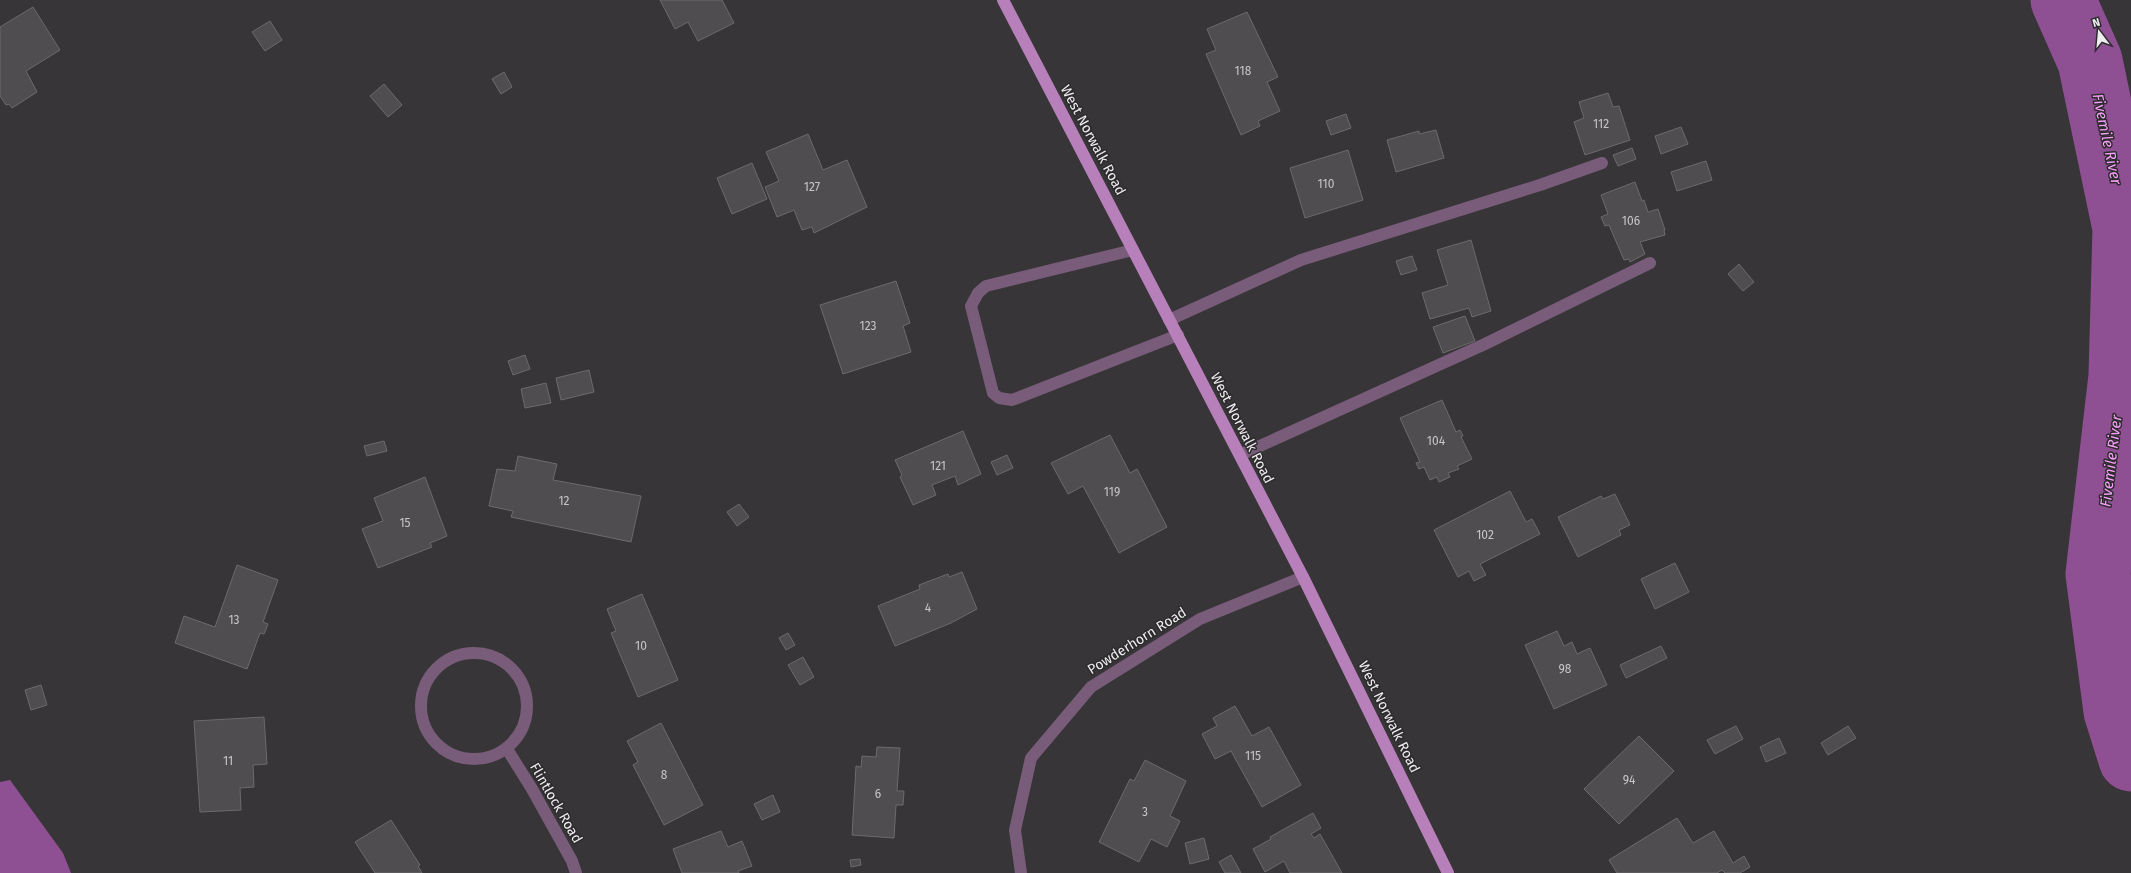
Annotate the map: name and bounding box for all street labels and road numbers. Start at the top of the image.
street label: West Norwalk Road [1057,82,1129,198]
street label: West Norwalk Road [1207,370,1277,486]
street label: Powderhorn Road [1084,604,1190,678]
street label: West Norwalk Road [1355,658,1423,776]
street label: Flintlock Road [526,760,586,846]

